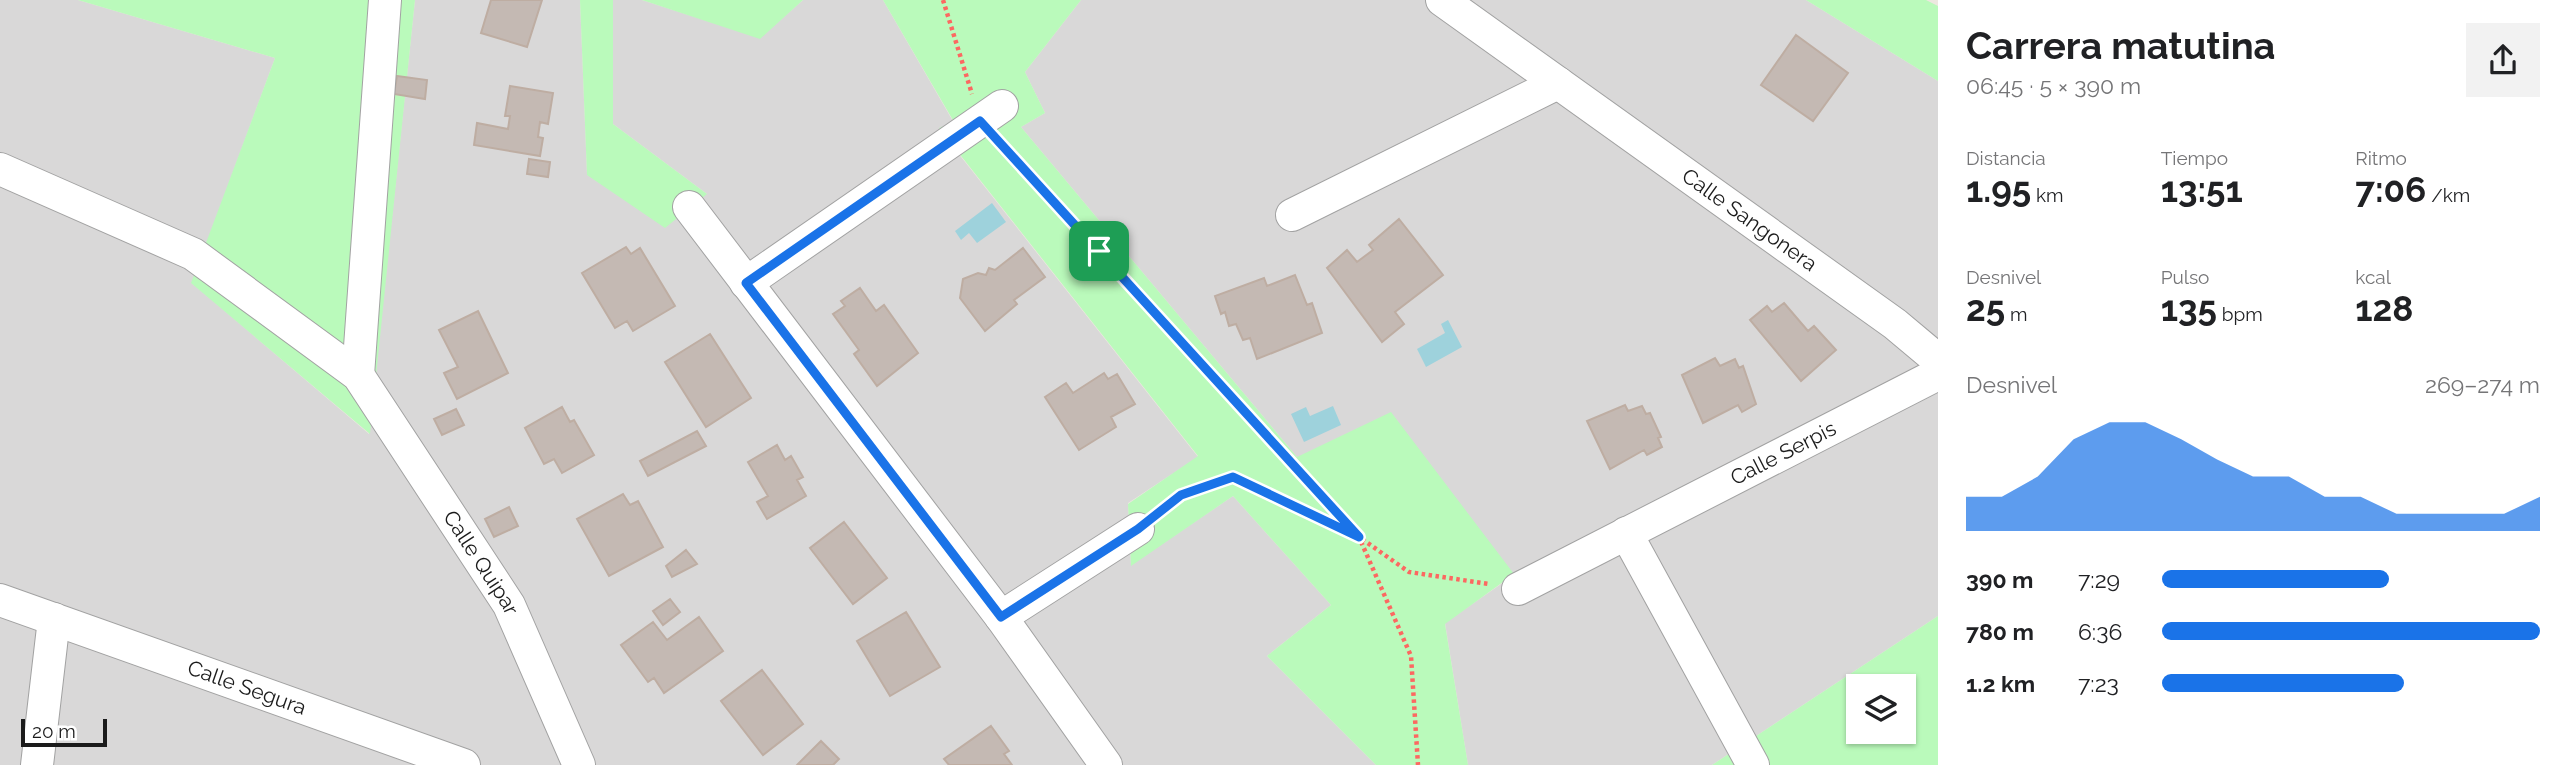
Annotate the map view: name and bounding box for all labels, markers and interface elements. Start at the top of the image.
text: Carrera matutina [1966,23,2275,68]
button: share [2466,23,2540,97]
text: 06:45 · 5 × 390 m [1966,72,2141,99]
text: Distancia [1966,147,2046,169]
text: Tiempo [2161,147,2228,169]
text: Ritmo [2355,147,2407,169]
street label: Calle Sangonera [1677,163,1822,276]
text: 1.95 [1966,169,2031,210]
text: 13:51 [2161,169,2243,210]
text: 7:06 [2355,169,2426,210]
text: km [2031,184,2064,206]
text: /km [2426,184,2470,206]
pin [1069,221,1129,281]
icon: arrive [1080,232,1118,270]
text: Desnivel [1966,266,2041,288]
text: Pulso [2161,266,2209,288]
text: kcal [2355,266,2391,288]
text: 25 [1966,288,2005,329]
text: 135 [2161,288,2217,329]
text: 128 [2355,288,2414,329]
text: m [2005,303,2027,325]
text: bpm [2217,303,2263,325]
text: Desnivel [1966,371,2057,398]
text: 269–274 m [2425,371,2540,398]
street label: Calle Serpis [1726,415,1840,490]
street label: Calle Quipar [438,506,525,619]
text: 390 m [1966,566,2033,593]
text: 7:29 [2078,566,2120,593]
text: 780 m [1966,618,2034,645]
text: 6:36 [2078,618,2122,645]
street label: Calle Segura [184,655,310,720]
text: 1.2 km [1966,670,2035,697]
text: 7:23 [2078,670,2119,697]
map controls [1846,674,1916,744]
button: layers [1846,674,1916,744]
scale bar [21,716,107,748]
text: 20 m [32,720,76,742]

